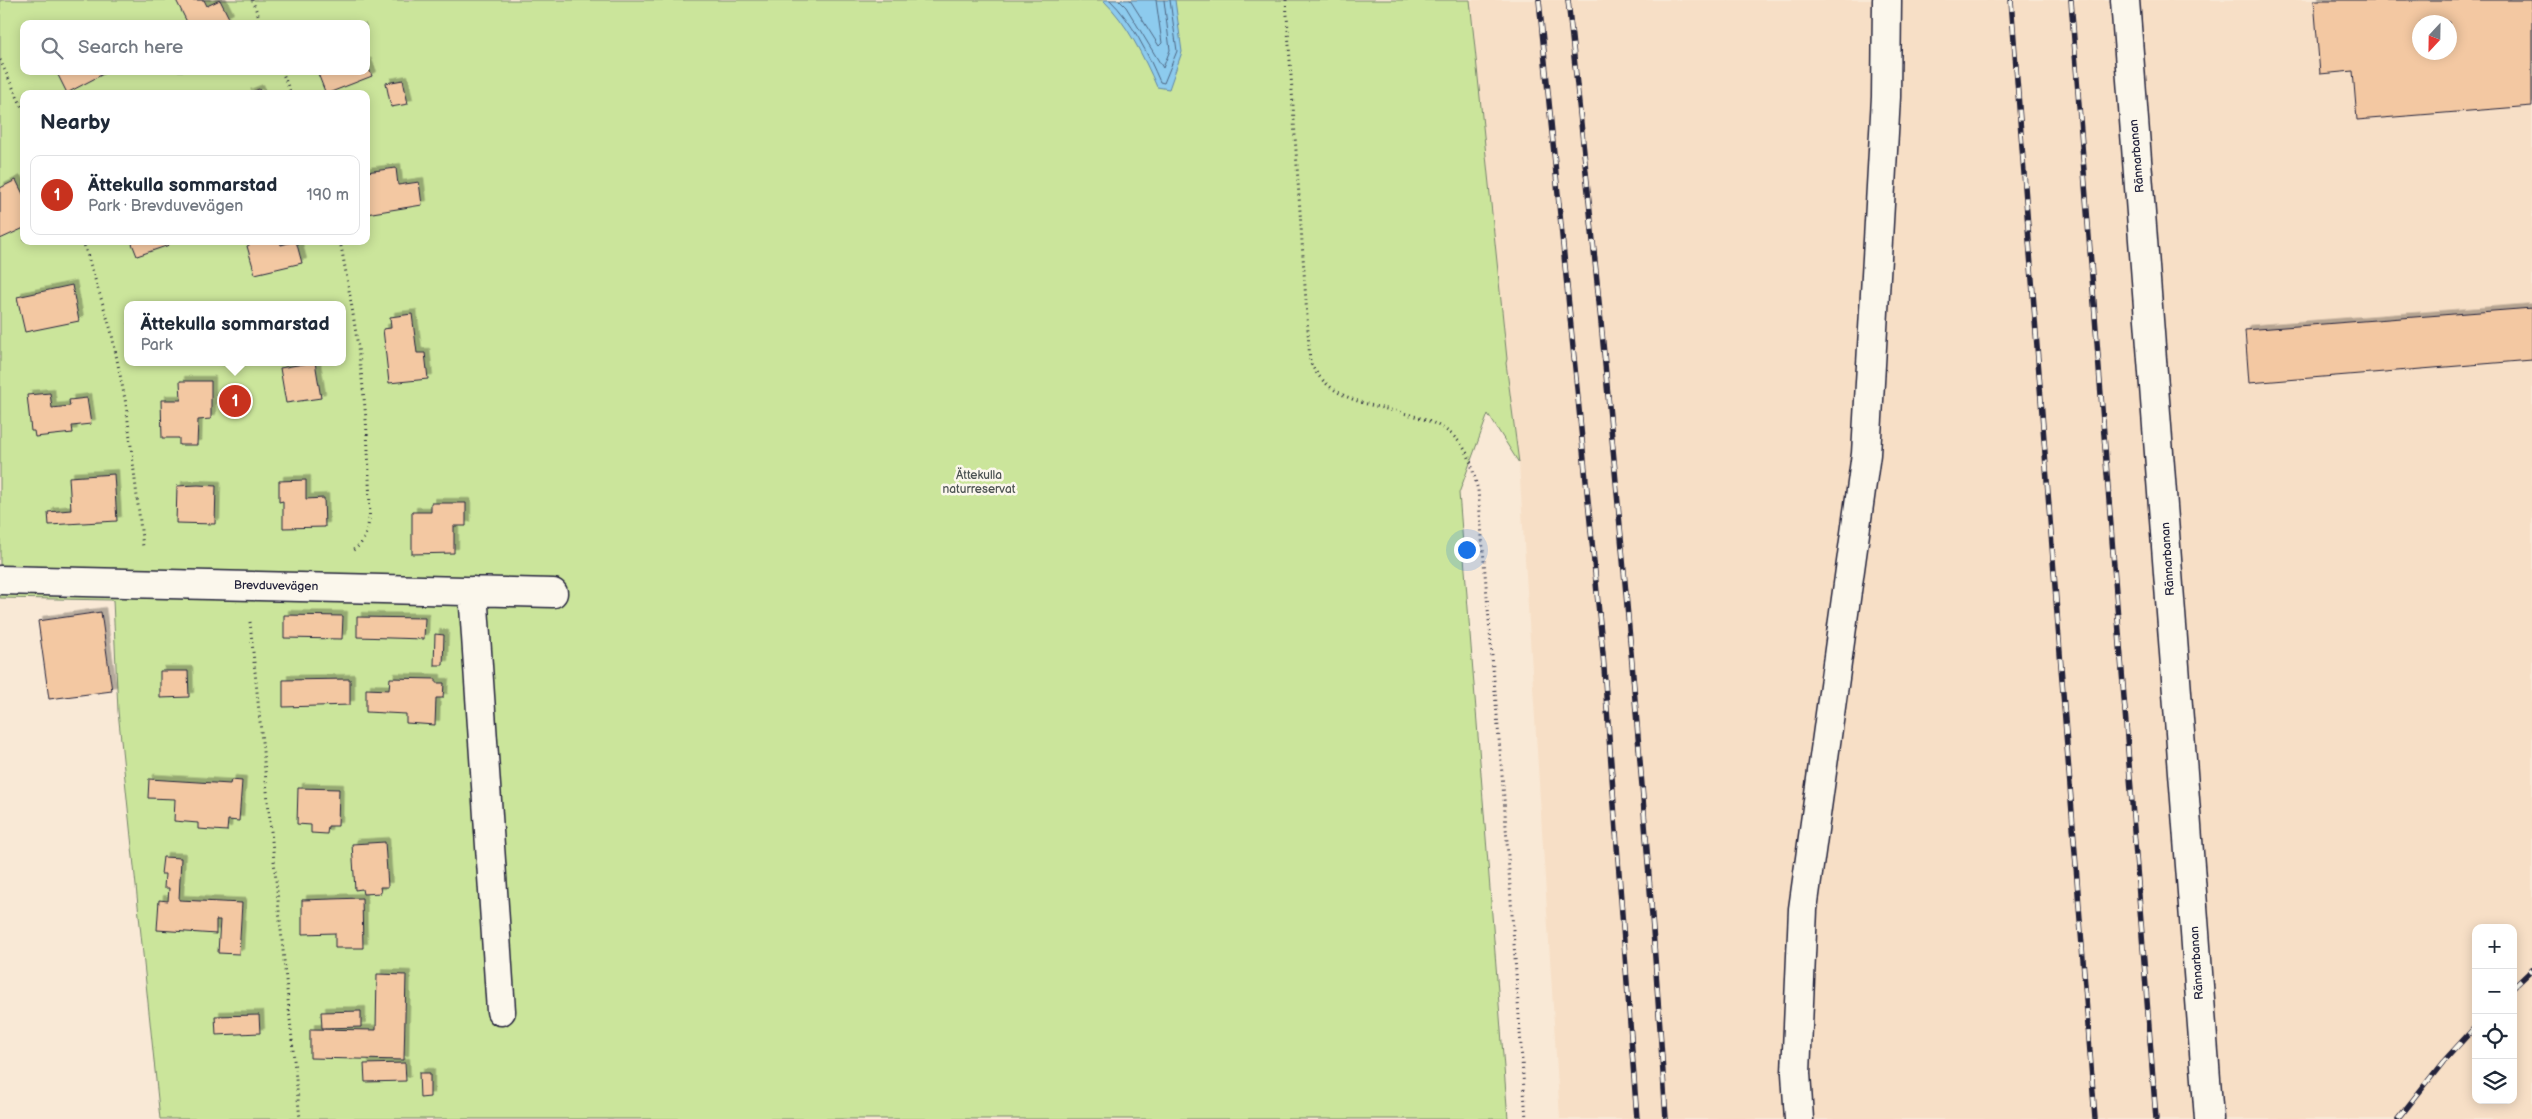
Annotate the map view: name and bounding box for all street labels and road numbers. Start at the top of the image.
street label: Rännarbanan [2126,118,2148,193]
street label: Rännarbanan [2158,521,2178,596]
street label: Brevduvevägen [234,578,319,594]
street label: Rännarbanan [2187,925,2207,1000]

